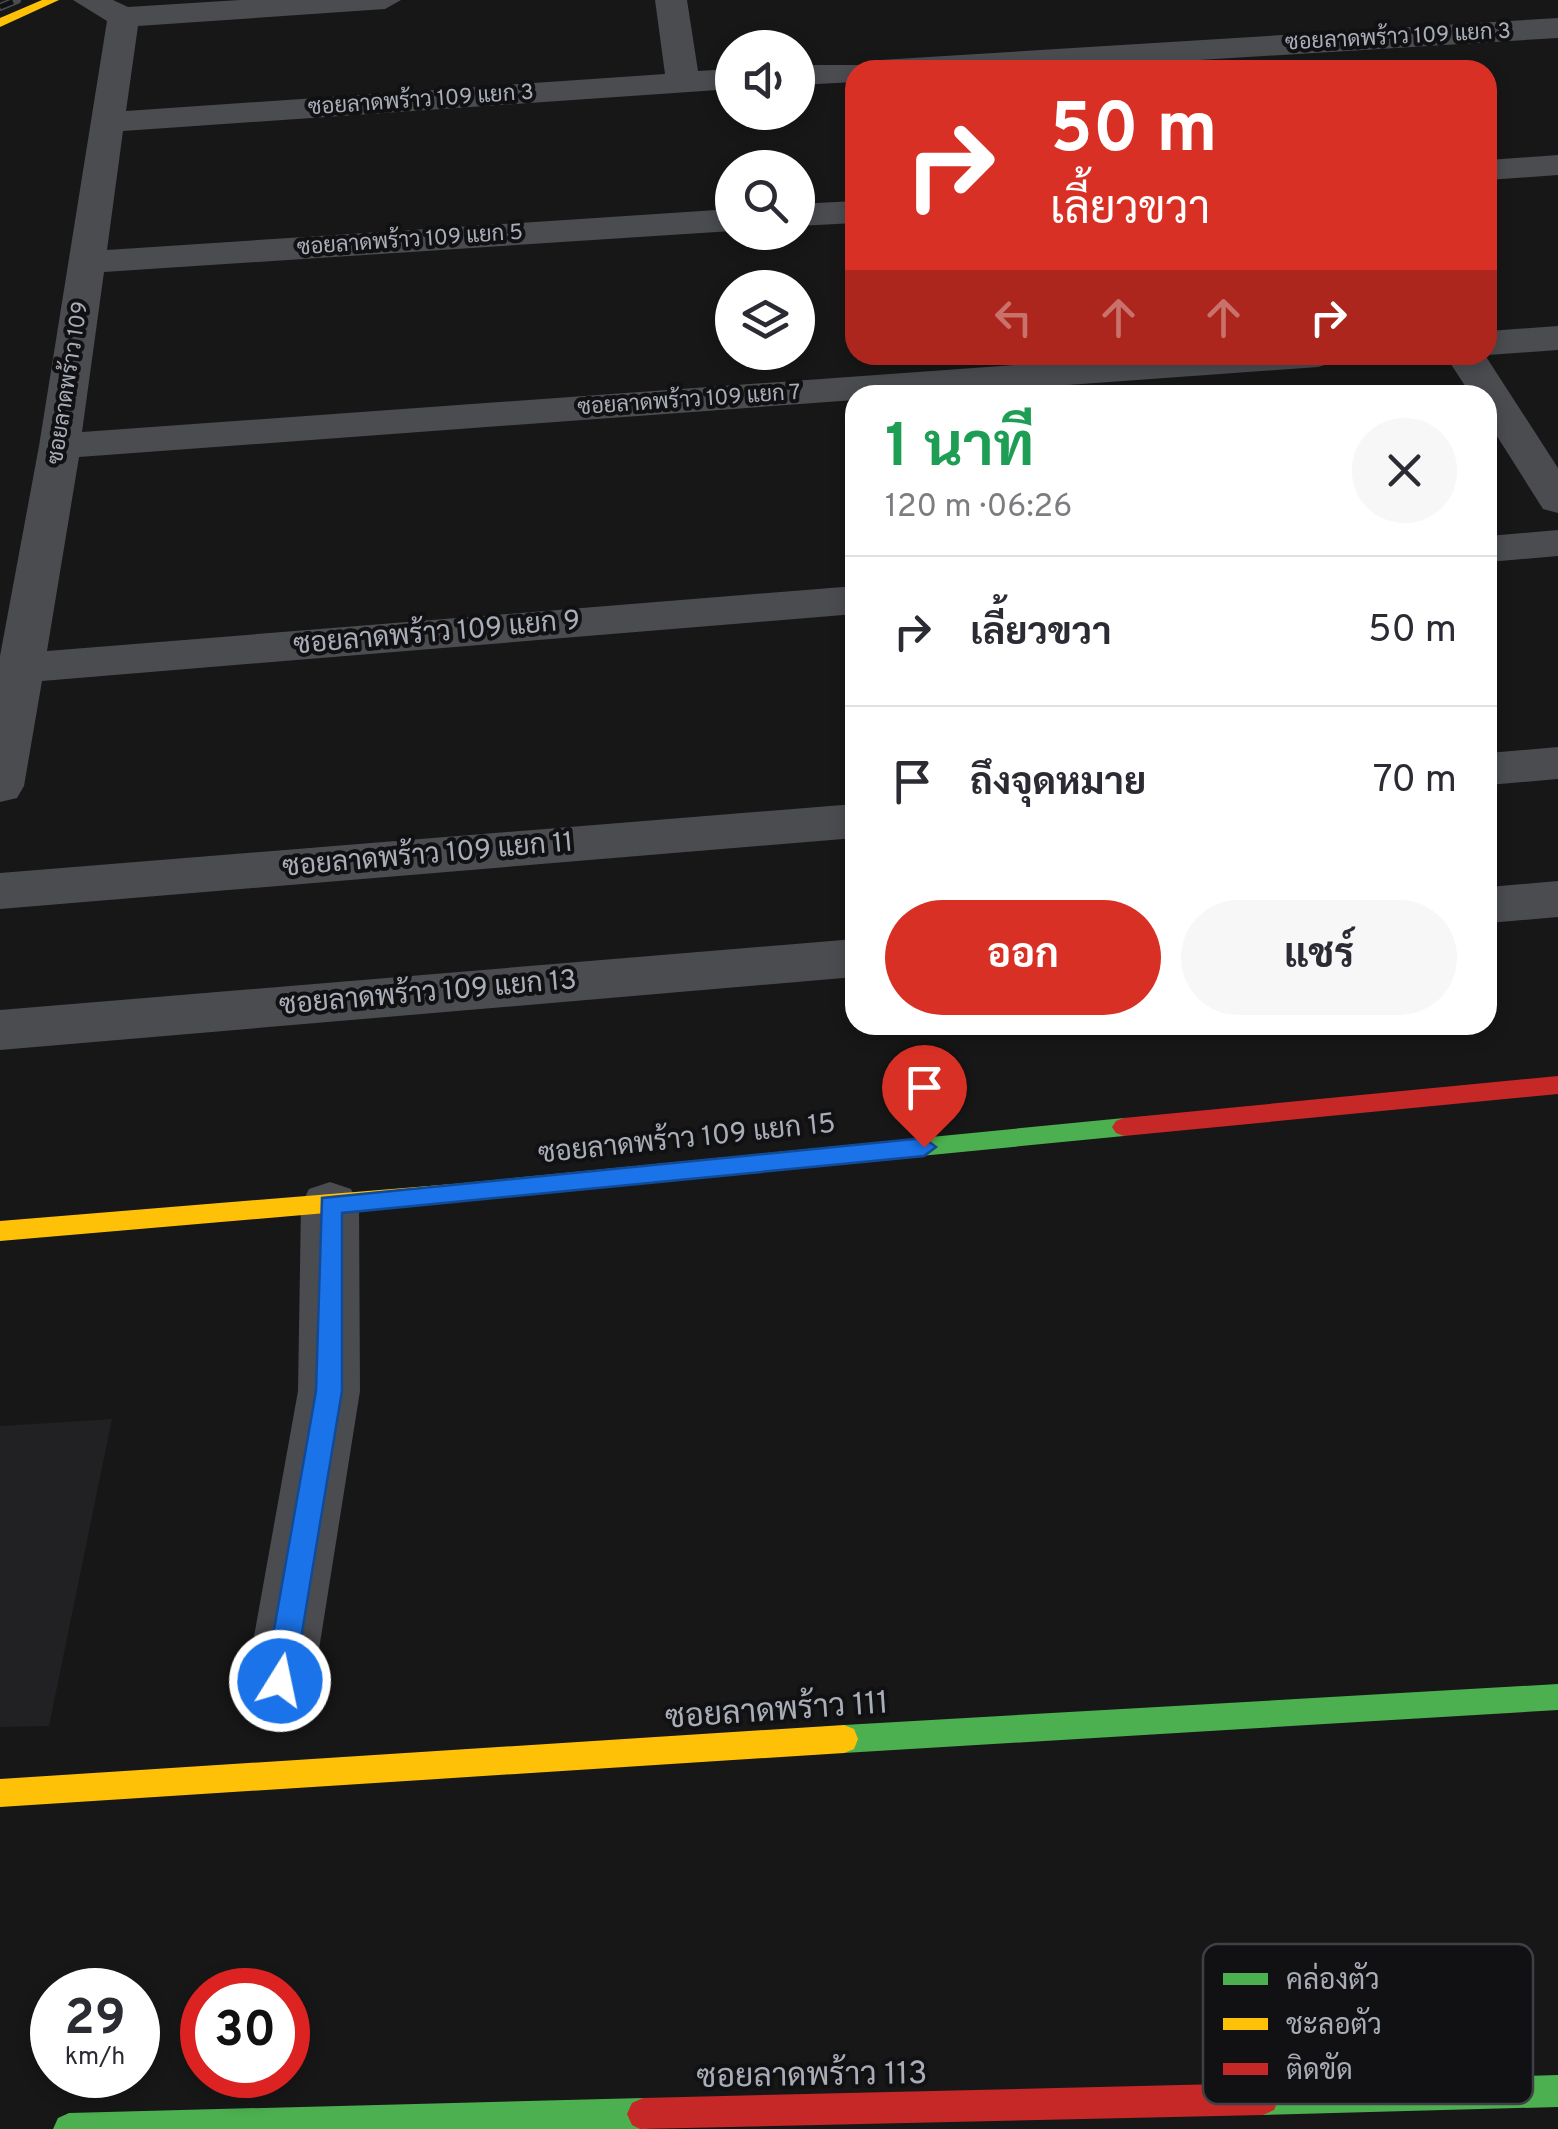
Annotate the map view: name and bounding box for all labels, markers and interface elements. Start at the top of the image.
street label: ซอยลาดพร้าว 109 แยก 3 [1284,16,1512,57]
map controls [715,30,815,370]
button: sound [715,30,815,130]
street label: ซอยลาดพร้าว 109 แยก 3 [307,77,535,122]
text: 50 m [1050,88,1217,177]
icon: right [885,100,1015,230]
button: search [715,150,815,250]
text: เลี้ยวขวา [1050,183,1210,240]
street label: ซอยลาดพร้าว 109 แยก 5 [296,217,524,262]
button: layers [715,270,815,370]
icon: left [986,290,1041,345]
icon: ahead [1091,290,1146,345]
icon: ahead [1196,290,1251,345]
icon: right [1301,290,1356,345]
street label: ซอยลาดพร้าว 109 [40,299,95,466]
street label: ซอยลาดพร้าว 109 แยก 7 [576,377,801,422]
text: 1 นาที [885,412,1034,488]
button: close [1352,418,1457,523]
text: 120 m · 06:26 [885,488,1072,528]
street label: ซอยลาดพร้าว 109 แยก 9 [292,601,582,664]
icon: right [885,604,940,659]
text: 50 m [1368,607,1457,656]
text: เลี้ยวขวา [970,610,1112,659]
icon: arrive [885,754,940,809]
text: 70 m [1373,757,1457,806]
text: ถึงจุดหมาย [970,760,1146,809]
street label: ซอยลาดพร้าว 109 แยก 11 [281,822,575,887]
button: ออก [885,900,1161,1015]
button: แชร์ [1181,900,1457,1015]
street label: ซอยลาดพร้าว 109 แยก 13 [278,960,578,1025]
pin [882,1045,967,1148]
icon: arrive [897,1060,952,1115]
street label: ซอยลาดพร้าว 109 แยก 15 [536,1103,837,1174]
position arrow [228,1629,332,1733]
street label: ซอยลาดพร้าว 111 [664,1680,890,1740]
legend [1203,1944,1533,2104]
text: คล่องตัว [1286,1961,1380,2000]
speed limit sign: 30 [180,1968,310,2098]
text: 29 [64,1989,126,2052]
text: ชะลอตัว [1286,2006,1382,2045]
text: km/h [65,2042,125,2074]
street label: ซอยลาดพร้าว 113 [696,2051,928,2099]
text: ติดขัด [1286,2051,1353,2090]

